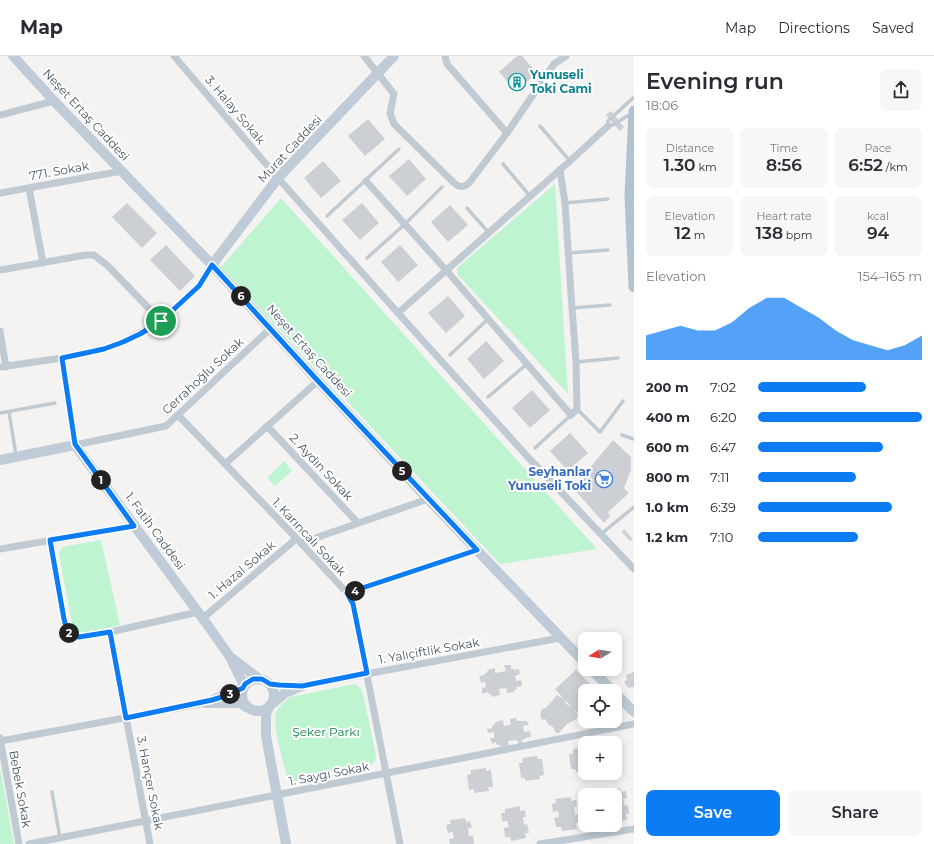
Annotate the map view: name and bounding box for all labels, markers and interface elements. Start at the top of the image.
text: Map [20,16,63,39]
text: Map [725,19,756,37]
text: Directions [778,19,850,37]
text: Saved [872,19,914,37]
street label: Neşet Ertaş Caddesi [40,66,133,164]
place label: Yunuseli Toki Cami [529,67,592,96]
text: Evening run [646,68,784,95]
button: share [880,69,922,111]
street label: 3. Halay Sokak [202,72,269,148]
building icon: Yunuseli Toki Cami [507,72,527,92]
text: 18:06 [646,97,678,113]
street label: Murat Caddesi [254,112,325,186]
text: Distance [666,141,714,155]
text: Time [770,141,798,155]
text: Pace [865,141,891,155]
text: 1.30 [663,155,696,175]
text: 8:56 [766,155,802,175]
text: 6:52 [848,155,883,175]
street label: 771. Sokak [28,158,91,183]
text: km [696,160,717,174]
text: /km [883,160,908,174]
text: Elevation [665,209,715,223]
text: Heart rate [756,209,812,223]
text: kcal [867,209,889,223]
text: 12 [675,223,691,243]
text: 138 [756,223,783,243]
text: 94 [867,223,889,243]
text: m [691,228,705,242]
text: bpm [783,228,812,242]
text: Elevation [646,268,706,284]
text: 154–165 m [858,268,922,284]
pin: 6 [231,286,251,306]
text: 6 [237,289,245,303]
street label: Neşet Ertaş Caddesi [264,301,355,400]
pin [144,304,178,338]
icon: arrive [150,310,172,332]
street label: Cerrahoğlu Sokak [159,333,247,417]
text: 200 m [646,379,689,395]
text: 7:02 [710,379,736,395]
text: 400 m [646,409,690,425]
text: 6:20 [710,409,737,425]
street label: 2. Aydın Sokak [287,430,357,504]
text: 600 m [646,439,689,455]
text: 6:47 [710,439,736,455]
pin: 5 [392,461,412,481]
text: 5 [399,464,405,478]
place label: Seyhanlar Yunuseli Toki [507,464,591,493]
supermarket icon: Seyhanlar Yunuseli Toki [594,469,614,489]
text: 800 m [646,469,690,485]
text: 7:11 [710,469,730,485]
pin: 1 [91,470,111,490]
text: 1 [99,473,103,487]
street label: 1. Fatih Caddesi [122,489,188,572]
street label: 1. Karıncalı Sokak [269,495,350,579]
text: 1.0 km [646,499,689,515]
text: 6:39 [710,499,736,515]
text: 1.2 km [646,529,688,545]
text: 7:10 [710,529,733,545]
street label: 1. Hazal Sokak [205,537,279,602]
pin: 4 [345,581,365,601]
text: 4 [351,584,359,598]
pin: 2 [59,623,79,643]
text: 2 [66,626,72,640]
north arrow [578,632,622,676]
map controls [578,632,622,832]
street label: 1. Yalıçiftlik Sokak [377,634,481,667]
pin: 3 [220,684,240,704]
button: locate [578,684,622,728]
text: 3 [227,687,233,701]
park label: Şeker Parkı [292,724,360,739]
street label: 3. Hançer Sokak [134,735,167,832]
button: + [578,736,622,780]
street label: Bebek Sokak [6,749,35,830]
street label: 1. Saygı Sokak [288,758,371,789]
button: − [578,788,622,832]
button: Save [646,790,780,836]
button: Share [788,790,922,836]

